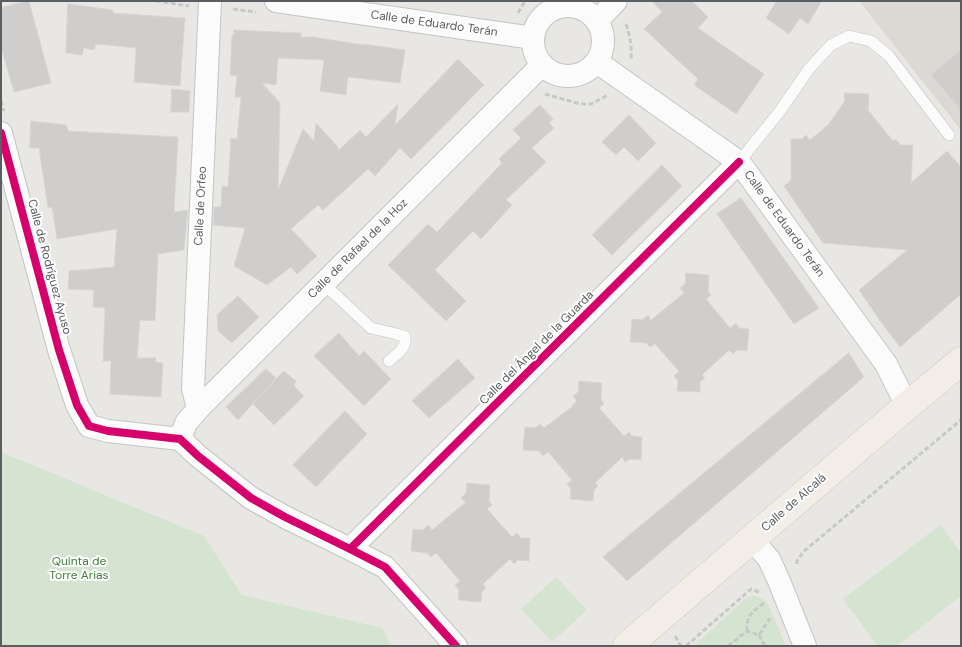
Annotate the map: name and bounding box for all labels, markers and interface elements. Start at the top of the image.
street label: Calle de Eduardo Terán [370,8,498,40]
street label: Calle de Orfeo [192,166,210,246]
street label: Calle de Eduardo Terán [741,168,827,280]
street label: Calle de Rafael de la Hoz [305,196,411,302]
street label: Calle de Rodríguez Ayuso [24,198,74,336]
street label: Calle del Ángel de la Guarda [477,288,597,408]
street label: Calle de Alcalá [759,471,829,535]
park label: Quinta de Torre Arias [49,555,109,583]

